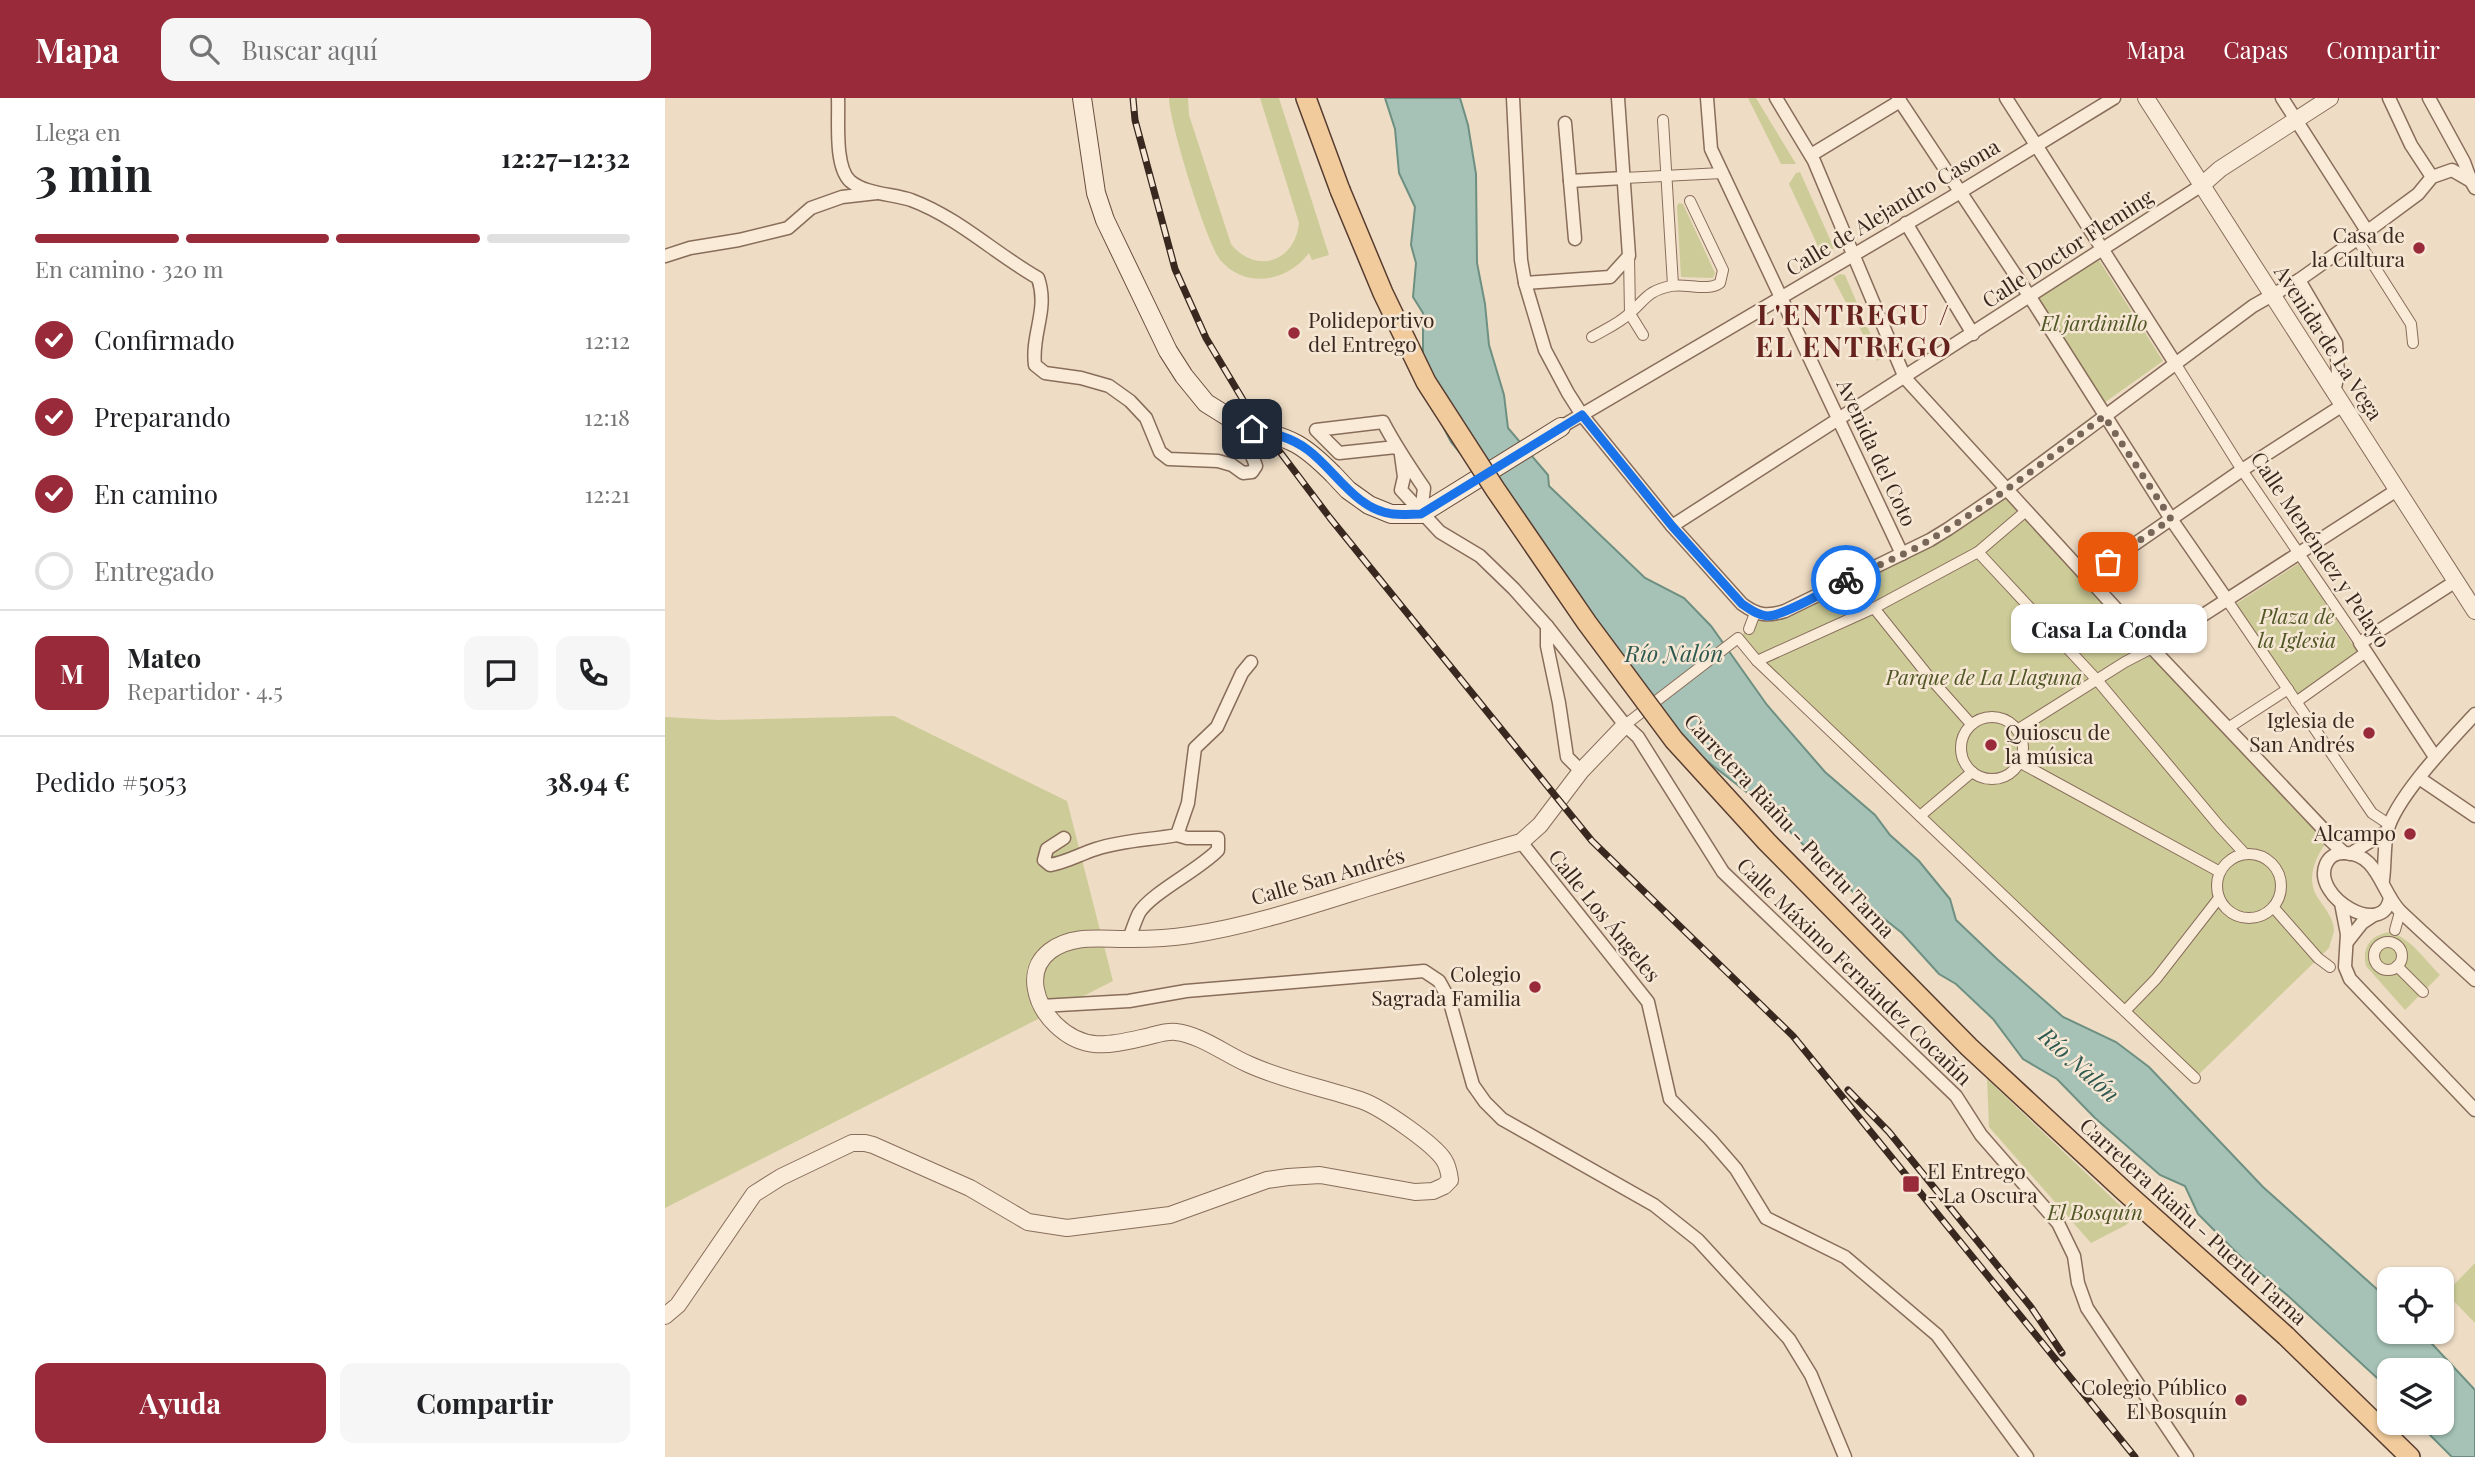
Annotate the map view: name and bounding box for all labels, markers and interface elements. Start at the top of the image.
search box [161,18,651,81]
text: Mapa [35,27,119,71]
icon: search [185,30,223,68]
text: Buscar aquí [241,32,378,67]
text: Mapa [2127,33,2185,65]
text: Capas [2223,33,2288,65]
text: Compartir [2326,33,2440,65]
text: Llega en [35,116,121,147]
street label: Calle de Alejandro Casona [1780,131,2005,281]
text: 12:27–12:32 [501,140,630,175]
text: 3 min [35,142,152,204]
street label: Calle Doctor Fleming [1976,181,2158,313]
place label: Casa de la Cultura [2311,220,2406,272]
marker: Casa de la Cultura [2411,240,2427,256]
text: En camino · 320 m [35,253,223,284]
street label: Avenida de La Vega [2269,258,2391,425]
district label: L'ENTREGU / EL ENTREGO [1755,295,1953,364]
place label: Polideportivo del Entrego [1308,305,1435,357]
park label: El jardinillo [2040,308,2147,336]
icon: check [35,321,73,359]
text: Confirmado [94,322,235,357]
text: 12:12 [585,324,630,355]
marker: Polideportivo del Entrego [1286,325,1302,341]
street label: Avenida del Coto [1831,373,1924,530]
icon: check [35,398,73,436]
text: Preparando [94,399,231,434]
pin [1222,399,1282,459]
text: 12:18 [584,401,630,432]
icon: home [1233,410,1271,448]
street label: Calle Menéndez y Pelayo [2246,446,2398,652]
icon: check [35,475,73,513]
text: En camino [94,476,218,511]
text: 12:21 [585,478,630,509]
pin [2078,532,2138,592]
icon: bag [2089,543,2127,581]
courier [1811,545,1881,615]
text: Entregado [94,553,215,588]
icon: bike [1827,561,1865,599]
park label: Plaza de la Iglesia [2258,601,2336,653]
callout: Casa La Conda [2010,604,2206,653]
text: Casa La Conda [2031,613,2187,644]
button: chat [464,636,538,710]
button: phone [556,636,630,710]
water label: Río Nalón [1624,637,1723,668]
text: Mateo [127,640,201,675]
text: M [60,656,84,691]
park label: Parque de La Llaguna [1885,662,2082,690]
text: Repartidor · 4.5 [127,675,283,706]
place label: Iglesia de San Andrés [2249,705,2355,757]
street label: Carretera Riañu - Puertu Tarna [1679,707,1902,943]
place label: Quioscu de la música [2005,717,2110,769]
marker: Iglesia de San Andrés [2361,725,2377,741]
marker: Quioscu de la música [1983,737,1999,753]
text: Pedido #5053 [35,764,187,799]
text: 38.94 € [545,764,630,799]
place label: Alcampo [2313,818,2396,846]
marker: Alcampo [2402,826,2418,842]
street label: Calle San Andrés [1247,840,1407,910]
street label: Calle Los Ángeles [1543,843,1668,987]
street label: Calle Máximo Fernández Cocañín [1732,851,1979,1091]
place label: Colegio Sagrada Familia [1371,959,1522,1011]
marker: Colegio Sagrada Familia [1527,979,1543,995]
water label: Río Nalón [2032,1019,2127,1108]
street label: Carretera Riañu - Puertu Tarna [2075,1111,2314,1331]
place label: El Entrego - La Oscura [1927,1156,2038,1208]
marker: El Entrego - La Oscura [1901,1174,1921,1194]
park label: El Bosquín [2046,1197,2143,1225]
map controls [2377,1267,2454,1435]
button: locate [2377,1267,2454,1344]
button: layers [2377,1358,2454,1435]
button: Ayuda [35,1363,326,1443]
button: Compartir [340,1363,630,1443]
place label: Colegio Público El Bosquín [2081,1372,2227,1424]
marker: Colegio Público El Bosquín [2233,1392,2249,1408]

